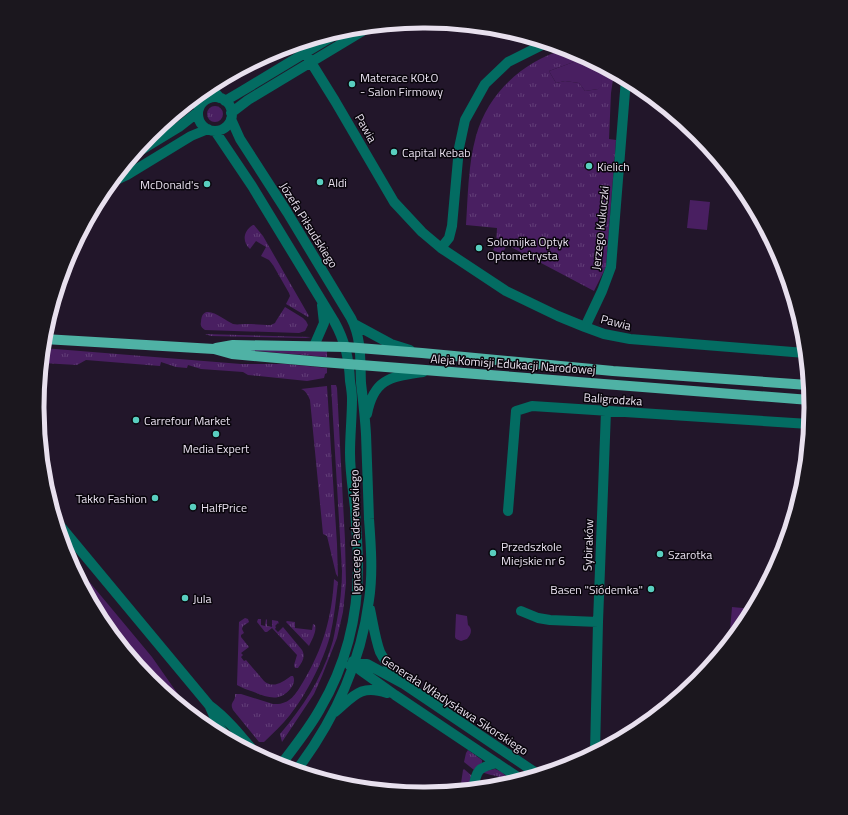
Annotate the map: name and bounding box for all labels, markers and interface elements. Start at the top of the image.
place label: Materace KOŁO - Salon Firmowy [360,68,443,101]
marker: Materace KOŁO - Salon Firmowy [347,79,357,89]
street label: Pawia [350,110,382,146]
place label: Capital Kebab [402,143,470,162]
marker: Capital Kebab [389,147,399,157]
place label: Kielich [597,157,630,176]
marker: Kielich [584,161,594,171]
place label: Aldi [328,173,347,192]
place label: McDonald's [140,175,199,194]
marker: Aldi [315,177,325,187]
street label: Józefa Piłsudskiego [275,178,343,272]
marker: McDonald's [202,179,212,189]
street label: Jerzego Kukuczki [586,185,614,271]
place label: Solomijka Optyk Optometrysta [487,232,569,265]
marker: Solomijka Optyk Optometrysta [474,243,484,253]
street label: Pawia [599,309,633,335]
street label: Aleja Komisji Edukacji Narodowej [430,349,596,379]
street label: Baligrodzka [583,387,643,411]
place label: Carrefour Market [144,411,231,430]
marker: Carrefour Market [131,415,141,425]
marker: Media Expert [211,429,221,439]
place label: Media Expert [183,439,250,458]
street label: Ignacego Paderewskiego [344,469,366,595]
place label: Takko Fashion [76,489,147,508]
marker: Takko Fashion [150,493,160,503]
place label: HalfPrice [201,498,247,517]
marker: HalfPrice [188,502,198,512]
street label: Sybiraków [578,519,598,571]
place label: Przedszkole Miejskie nr 6 [501,537,565,570]
place label: Szarotka [668,545,712,564]
marker: Przedszkole Miejskie nr 6 [488,548,498,558]
marker: Szarotka [655,549,665,559]
place label: Basen "Siódemka" [550,580,643,599]
marker: Basen "Siódemka" [646,584,656,594]
place label: Jula [193,589,212,608]
marker: Jula [180,593,190,603]
street label: Generała Władysława Sikorskiego [378,650,532,760]

